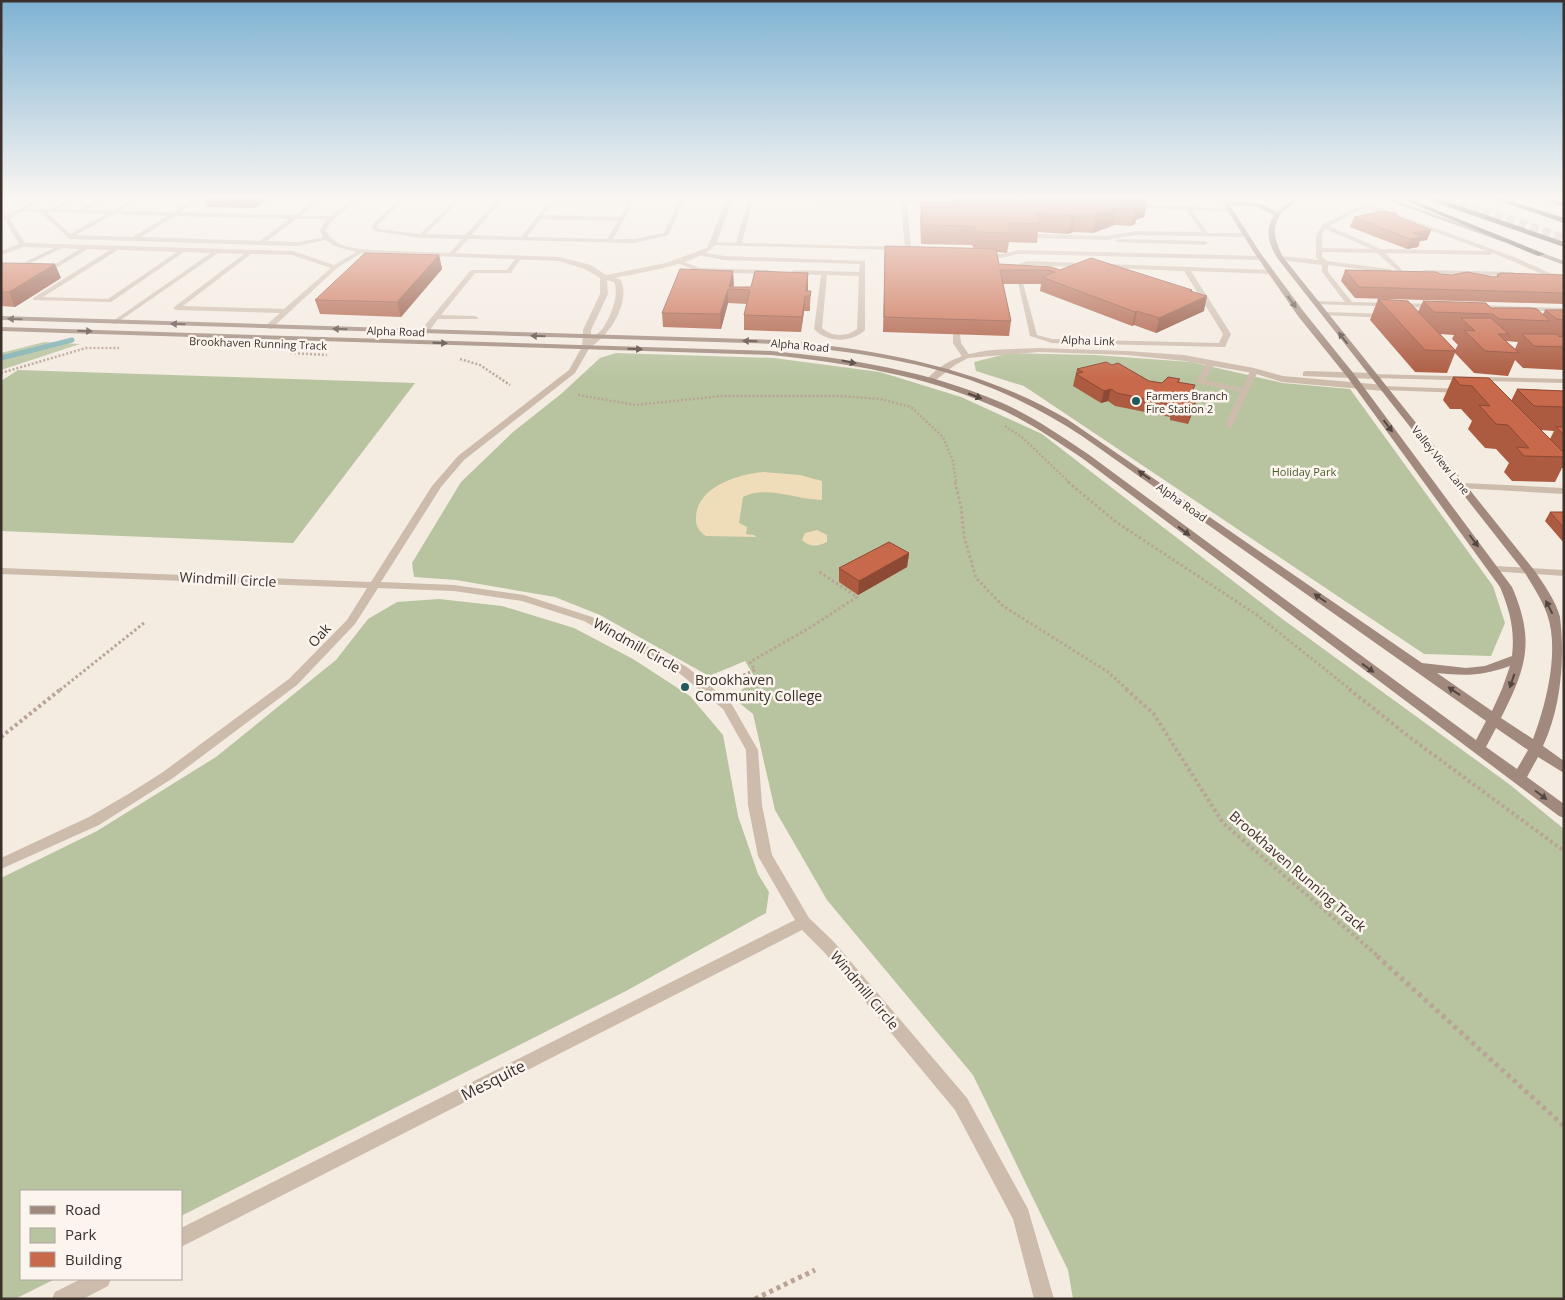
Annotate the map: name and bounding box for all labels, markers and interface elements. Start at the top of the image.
one-way arrow [1287,295,1297,308]
one-way arrow [7,314,23,322]
one-way arrow [169,320,185,328]
street label: Alpha Road [367,322,425,340]
one-way arrow [332,325,348,333]
one-way arrow [77,328,93,336]
one-way arrow [529,331,545,339]
street label: Alpha Link [1061,332,1115,348]
one-way arrow [1338,332,1349,345]
street label: Brookhaven Running Track [189,333,327,353]
street label: Alpha Road [770,335,830,355]
one-way arrow [742,337,758,345]
one-way arrow [432,339,448,347]
one-way arrow [627,345,643,353]
one-way arrow [842,359,858,367]
place label: Farmers Branch Fire Station 2 [1146,388,1228,416]
one-way arrow [968,392,983,400]
marker: Farmers Branch Fire Station 2 [1130,395,1142,407]
one-way arrow [1383,419,1394,432]
street label: Valley View Lane [1409,422,1473,498]
park label: Holiday Park [1272,464,1336,479]
one-way arrow [1137,470,1151,480]
street label: Alpha Road [1154,479,1210,525]
one-way arrow [1177,526,1191,536]
one-way arrow [1469,534,1480,547]
street label: Windmill Circle [179,567,277,591]
one-way arrow [1313,593,1327,603]
one-way arrow [1545,600,1553,614]
street label: Windmill Circle [590,613,684,677]
street label: Oak [303,618,335,651]
one-way arrow [1361,663,1375,673]
place label: Brookhaven Community College [695,670,822,705]
one-way arrow [1508,674,1515,689]
marker: Brookhaven Community College [679,681,691,693]
one-way arrow [1447,686,1460,696]
one-way arrow [1534,790,1548,800]
street label: Brookhaven Running Track [1226,806,1371,936]
street label: Windmill Circle [827,947,904,1033]
street label: Mesquite [457,1054,529,1106]
legend [20,1190,182,1280]
text: Road [65,1199,101,1219]
text: Park [65,1224,96,1244]
text: Building [65,1249,122,1269]

